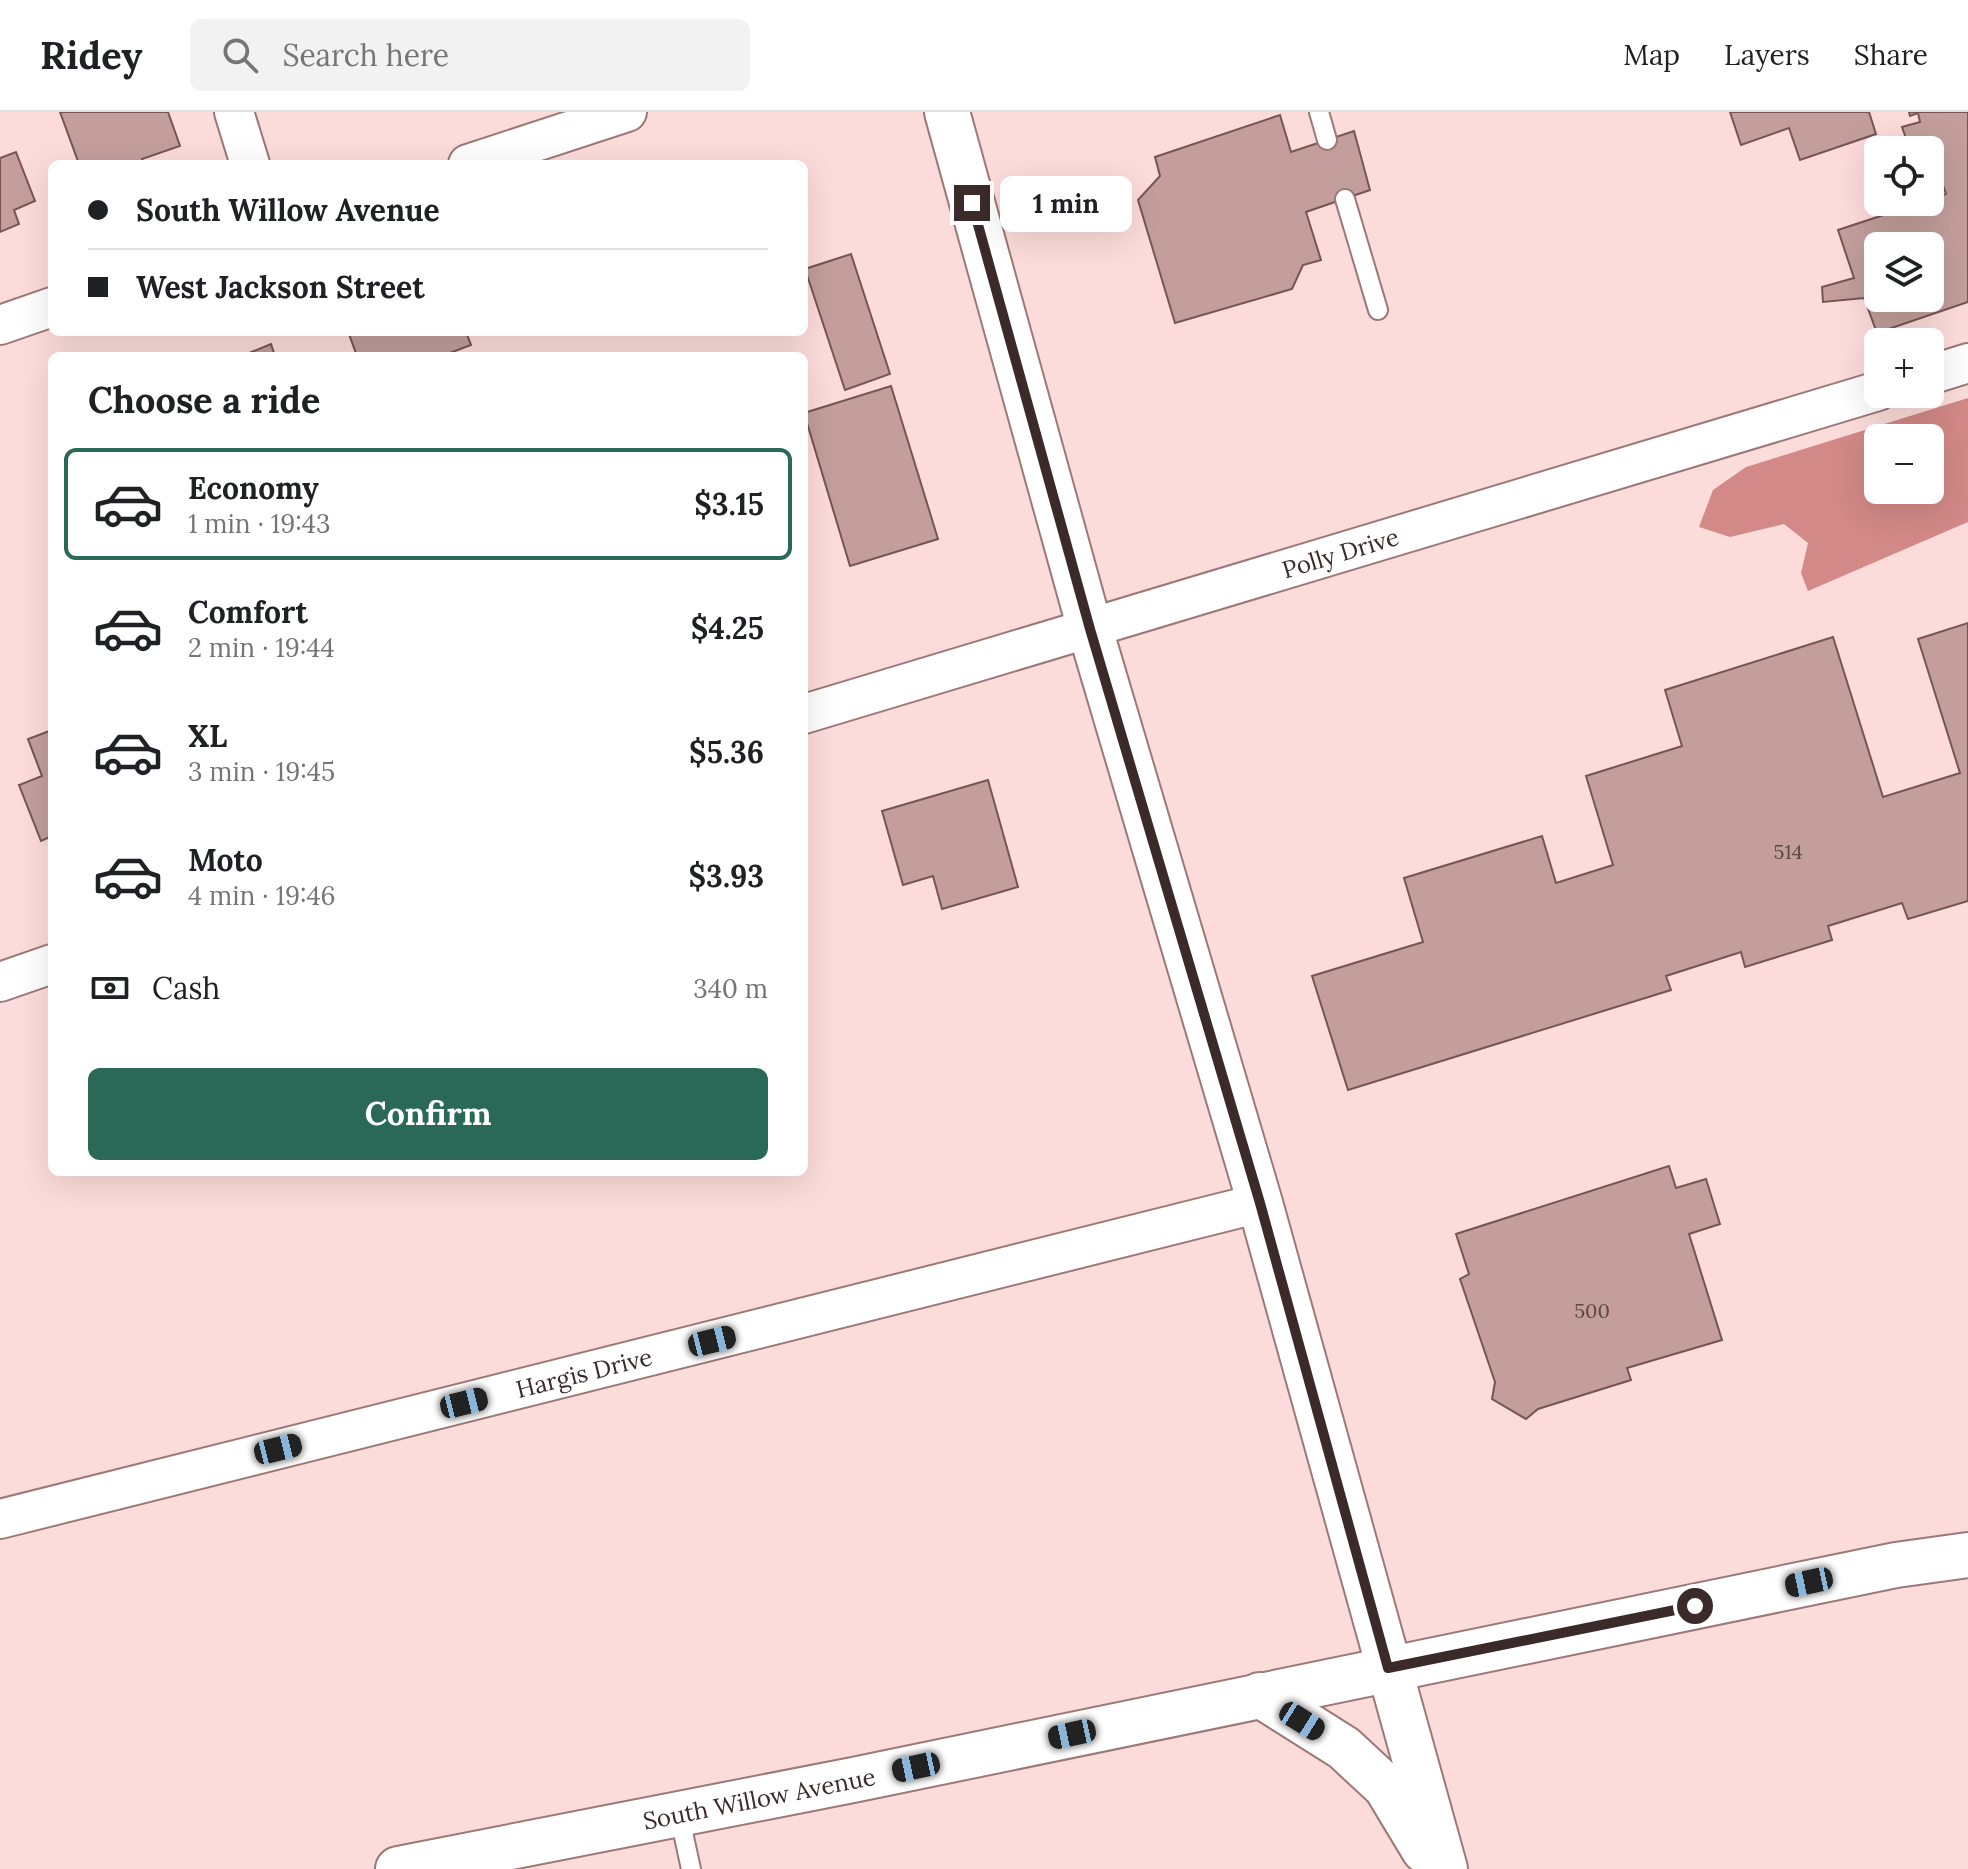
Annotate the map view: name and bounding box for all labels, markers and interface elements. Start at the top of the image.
search box [190,19,750,91]
text: Ridey [40,31,142,79]
icon: search [218,33,262,77]
text: Search here [282,36,449,74]
text: Map [1623,37,1680,73]
text: Layers [1724,37,1810,73]
text: Share [1854,37,1928,73]
map controls [1864,136,1944,504]
button: locate [1864,136,1944,216]
callout: 1 min [1000,175,1132,231]
route end [954,185,990,221]
text: 1 min [1033,187,1099,220]
text: South Willow Avenue [136,191,440,229]
button: layers [1864,232,1944,312]
text: West Jackson Street [136,268,425,306]
button: + [1864,328,1944,408]
text: Choose a ride [88,377,320,423]
button: − [1864,424,1944,504]
icon: car [92,468,164,540]
text: Economy [188,469,319,507]
text: $3.15 [694,485,764,523]
text: 1 min · 19:43 [188,507,330,540]
street label: Polly Drive [1278,521,1402,585]
icon: car [92,592,164,664]
text: Comfort [188,593,308,631]
text: $4.25 [691,609,764,647]
text: 2 min · 19:44 [188,631,334,664]
icon: car [92,716,164,788]
text: XL [188,717,227,755]
text: $5.36 [689,733,764,771]
text: 3 min · 19:45 [188,755,335,788]
house number: 514 [1773,839,1803,864]
icon: car [92,840,164,912]
text: Moto [188,841,263,879]
text: $3.93 [688,857,764,895]
text: 4 min · 19:46 [188,879,336,912]
icon: cash [88,966,132,1010]
text: Cash [152,969,220,1007]
text: 340 m [693,972,768,1005]
button: Confirm [88,1068,768,1160]
house number: 500 [1574,1298,1610,1323]
car [686,1324,738,1358]
street label: Hargis Drive [513,1341,655,1405]
car [438,1386,490,1420]
car [252,1432,304,1466]
car [1783,1565,1835,1599]
route start [1677,1588,1713,1624]
car [1275,1698,1329,1744]
car [1046,1717,1098,1751]
car [890,1750,942,1784]
street label: South Willow Avenue [640,1760,878,1836]

